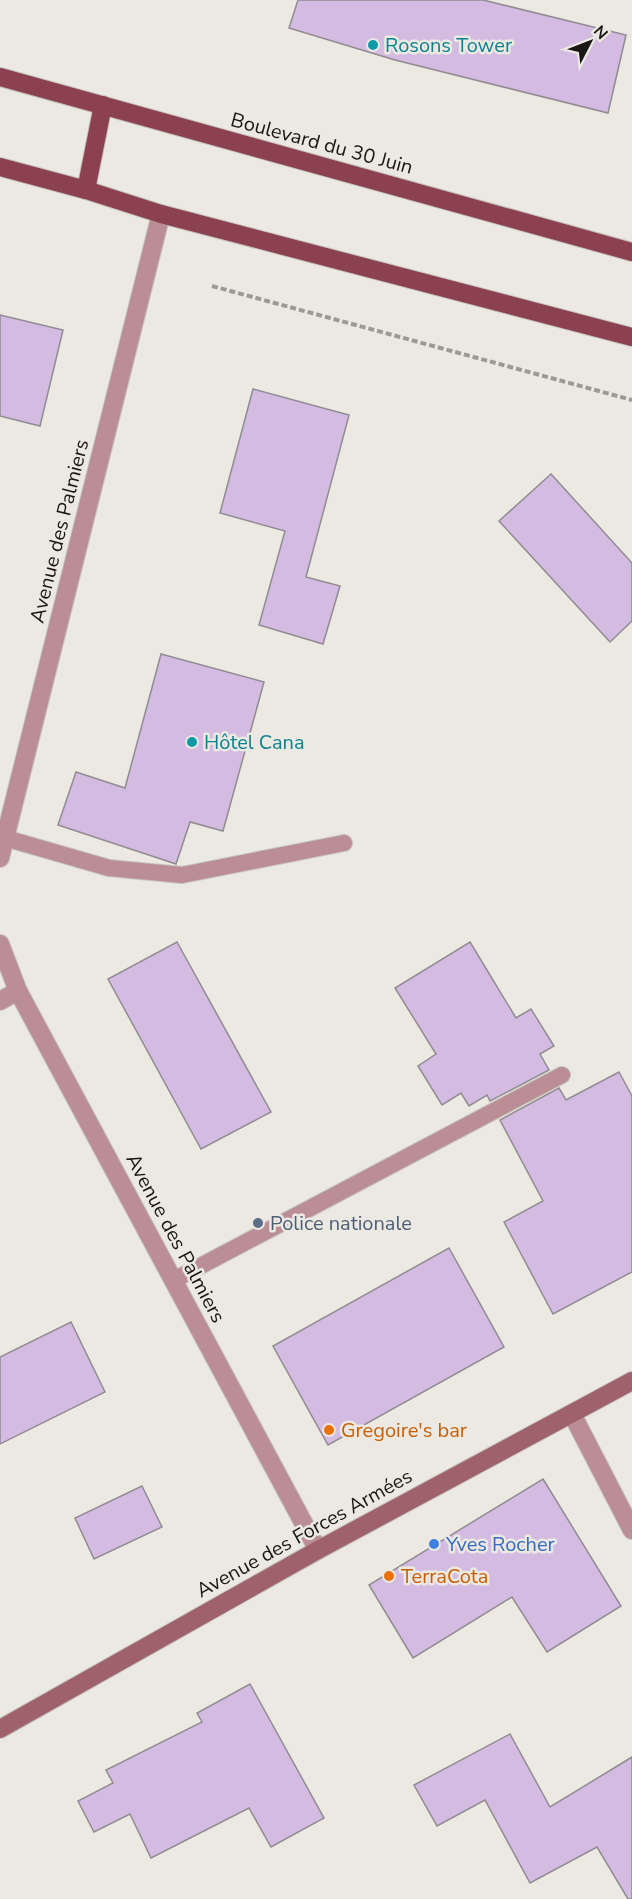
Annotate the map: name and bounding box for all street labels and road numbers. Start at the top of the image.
street label: Boulevard du 30 Juin [228,106,416,181]
street label: Avenue des Palmiers [24,437,95,626]
street label: Avenue des Palmiers [119,1149,232,1328]
street label: Avenue des Forces Armées [191,1463,417,1604]

